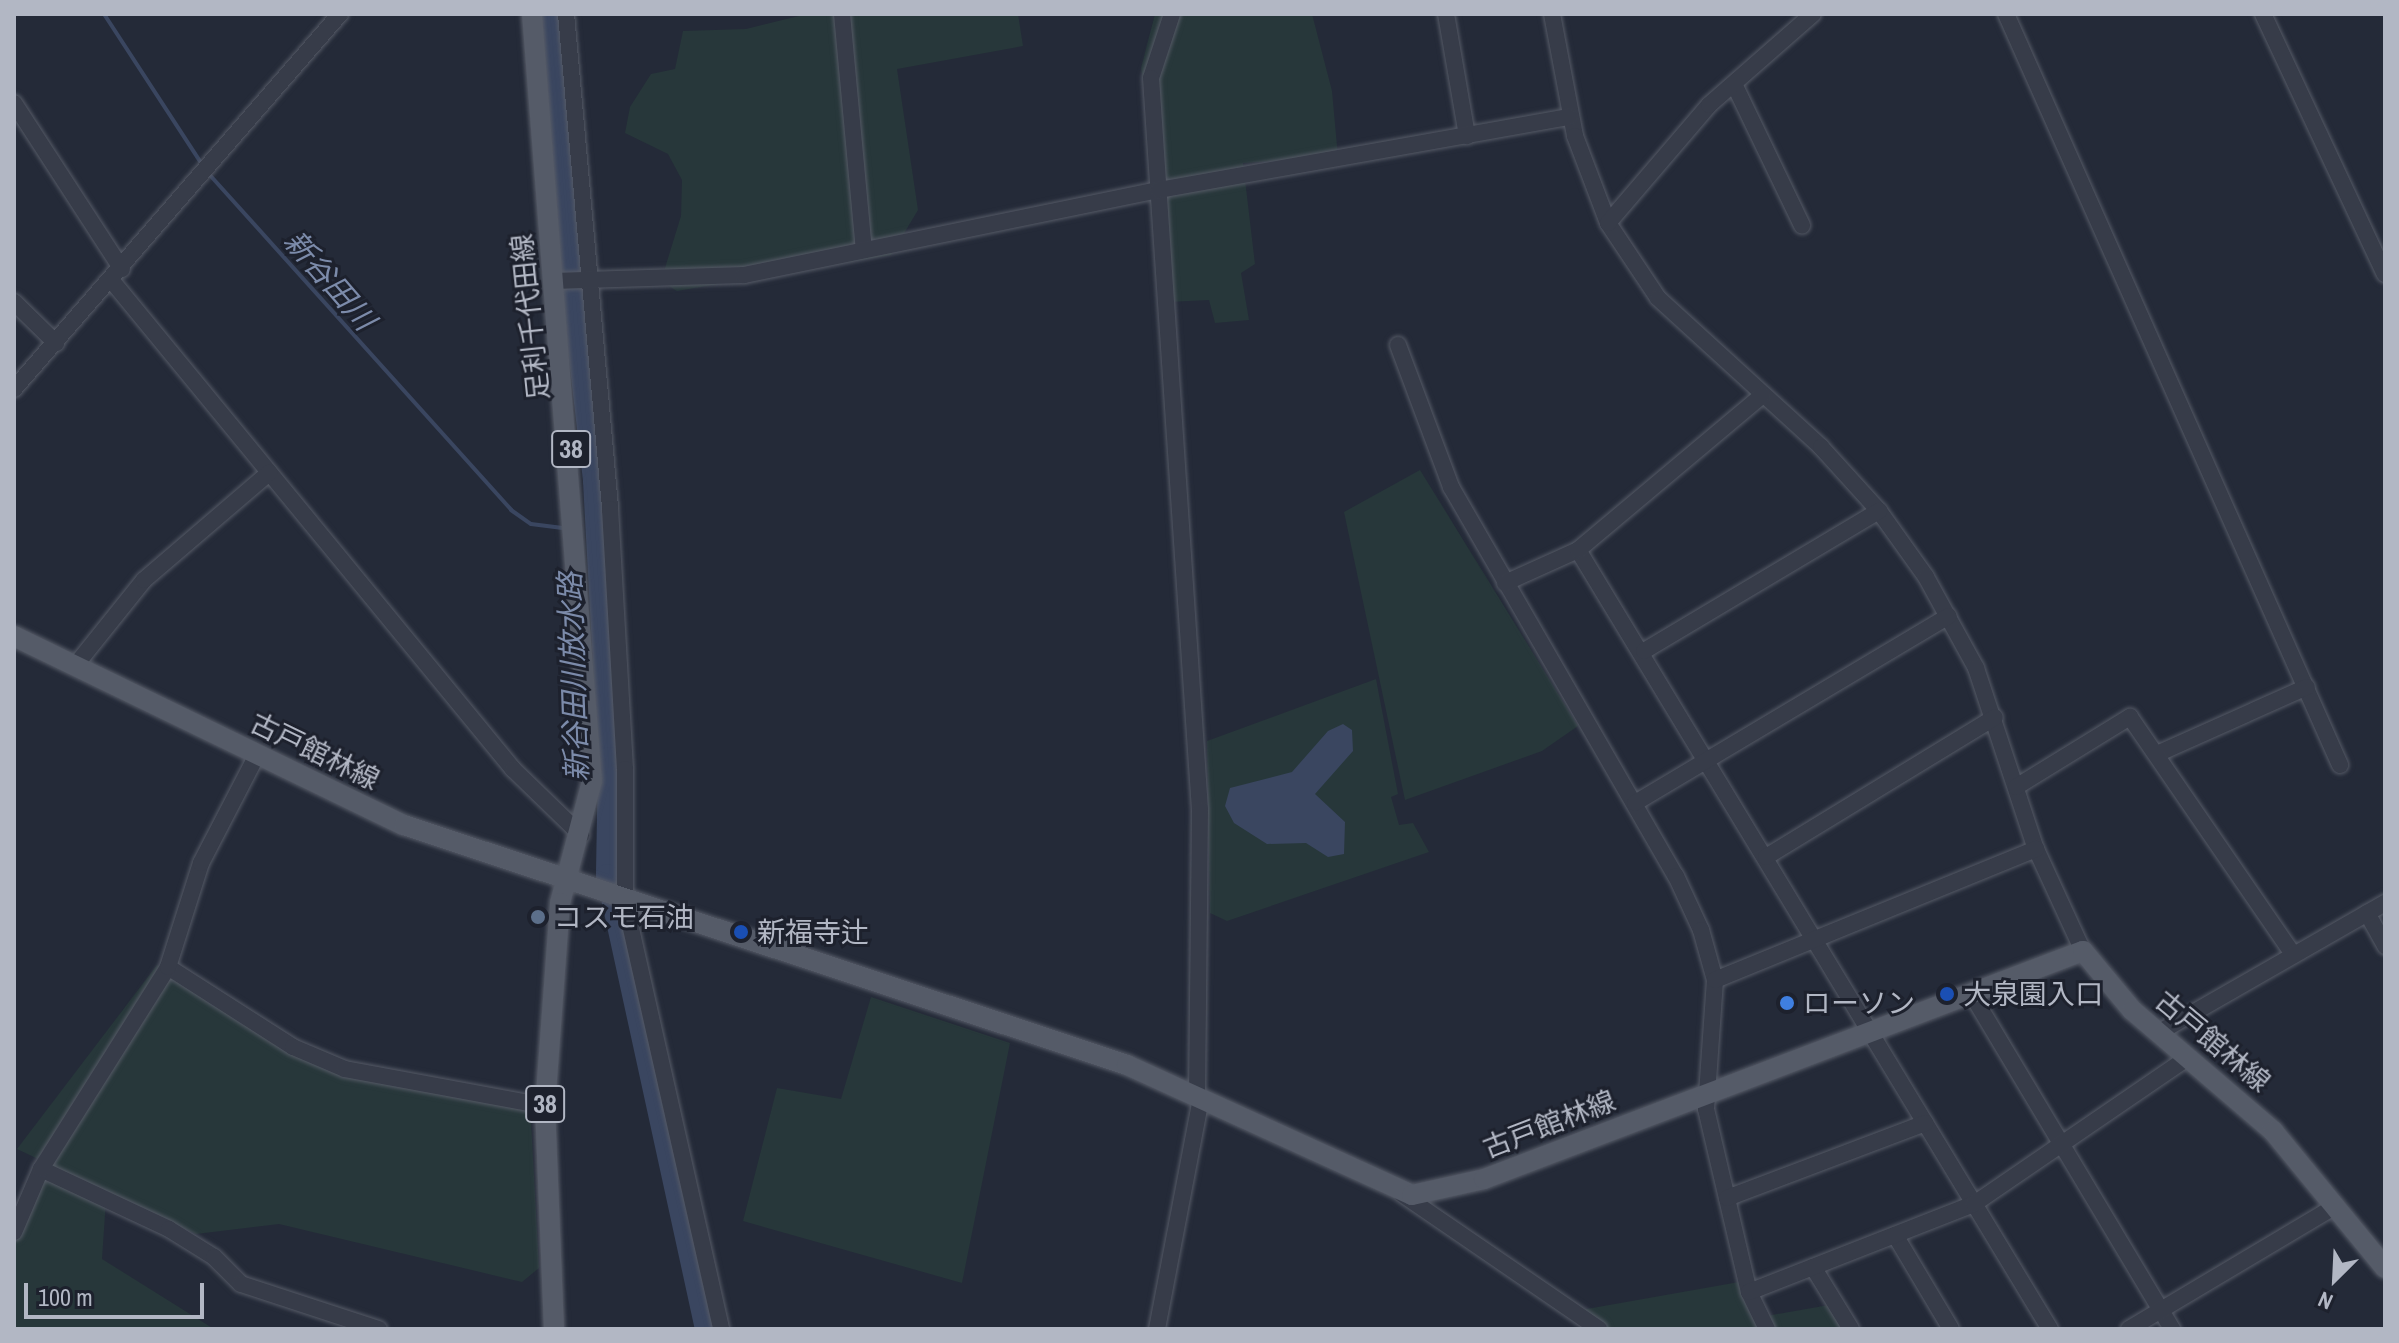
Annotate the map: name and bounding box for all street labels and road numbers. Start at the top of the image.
street label: 足利千代田線 [505,232,555,402]
road number: 38 [551,427,591,471]
street label: 古戸館林線 [245,705,385,797]
street label: 古戸館林線 [2149,983,2277,1099]
road number: 38 [525,1082,565,1126]
street label: 古戸館林線 [1478,1083,1620,1165]

